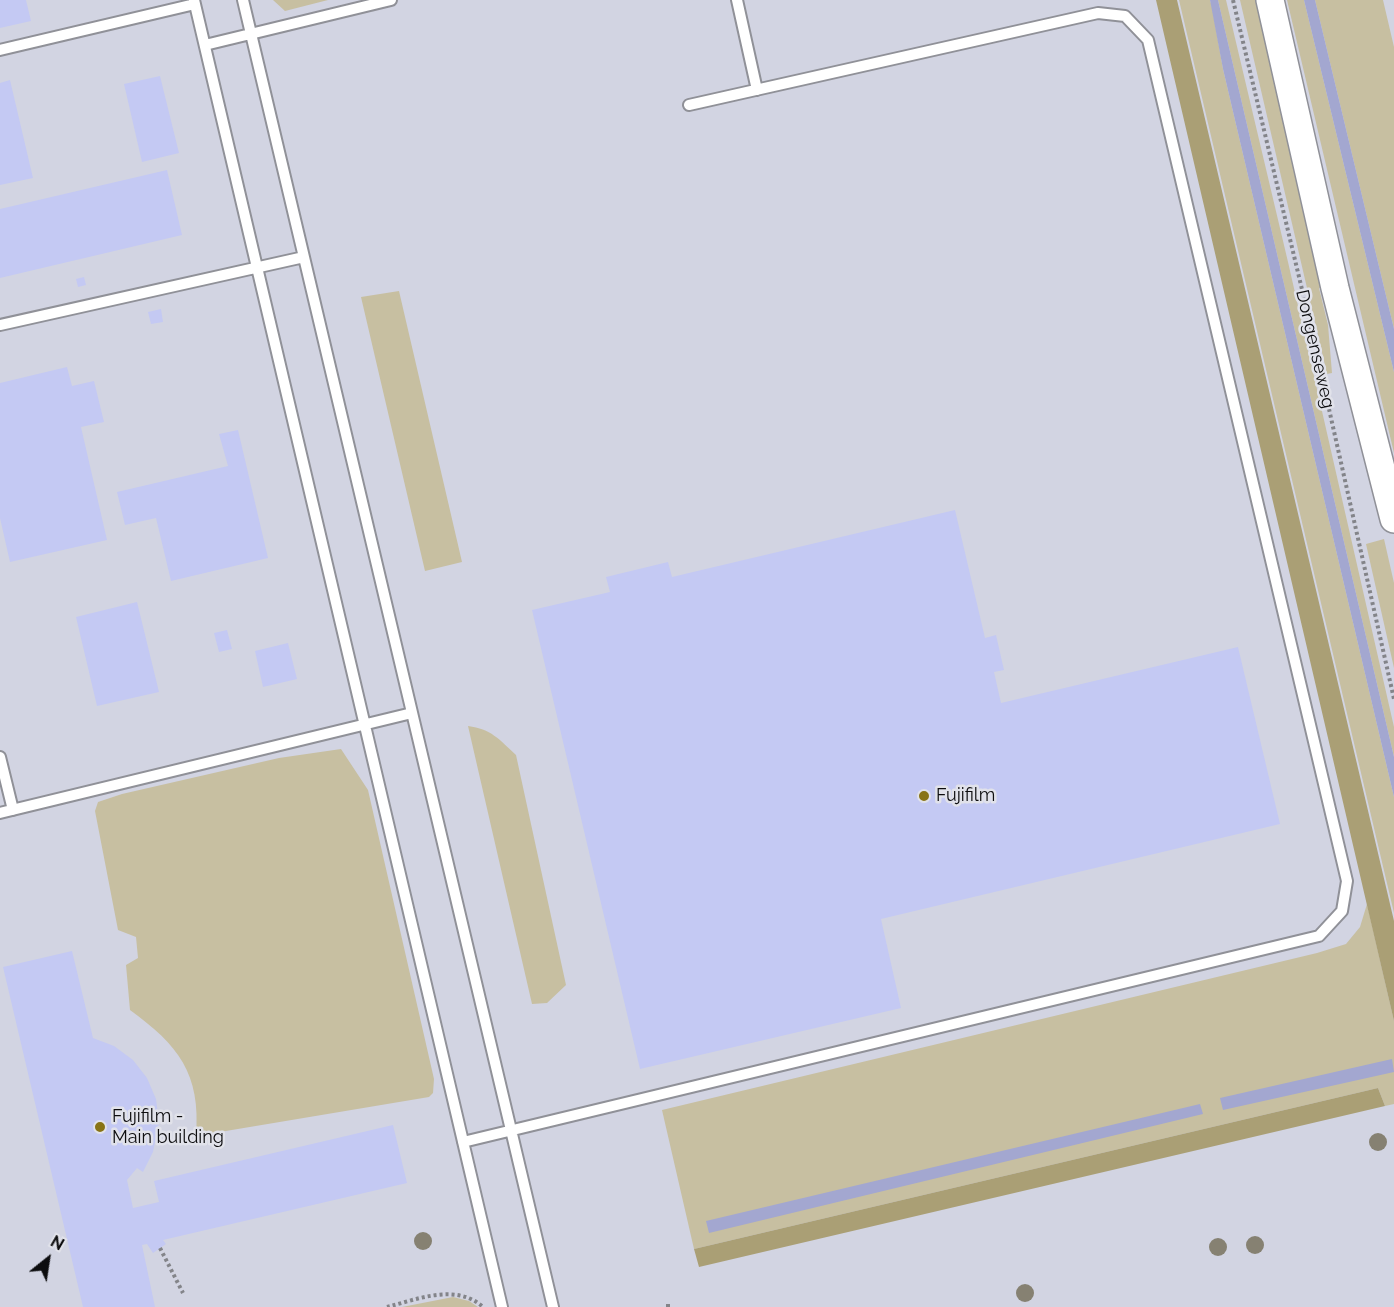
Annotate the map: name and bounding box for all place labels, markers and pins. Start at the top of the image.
place label: Fujifilm [936,785,995,807]
marker: Fujifilm [917,789,931,803]
place label: Fujifilm - Main building [112,1106,224,1148]
marker: Fujifilm - Main building [93,1120,107,1134]

